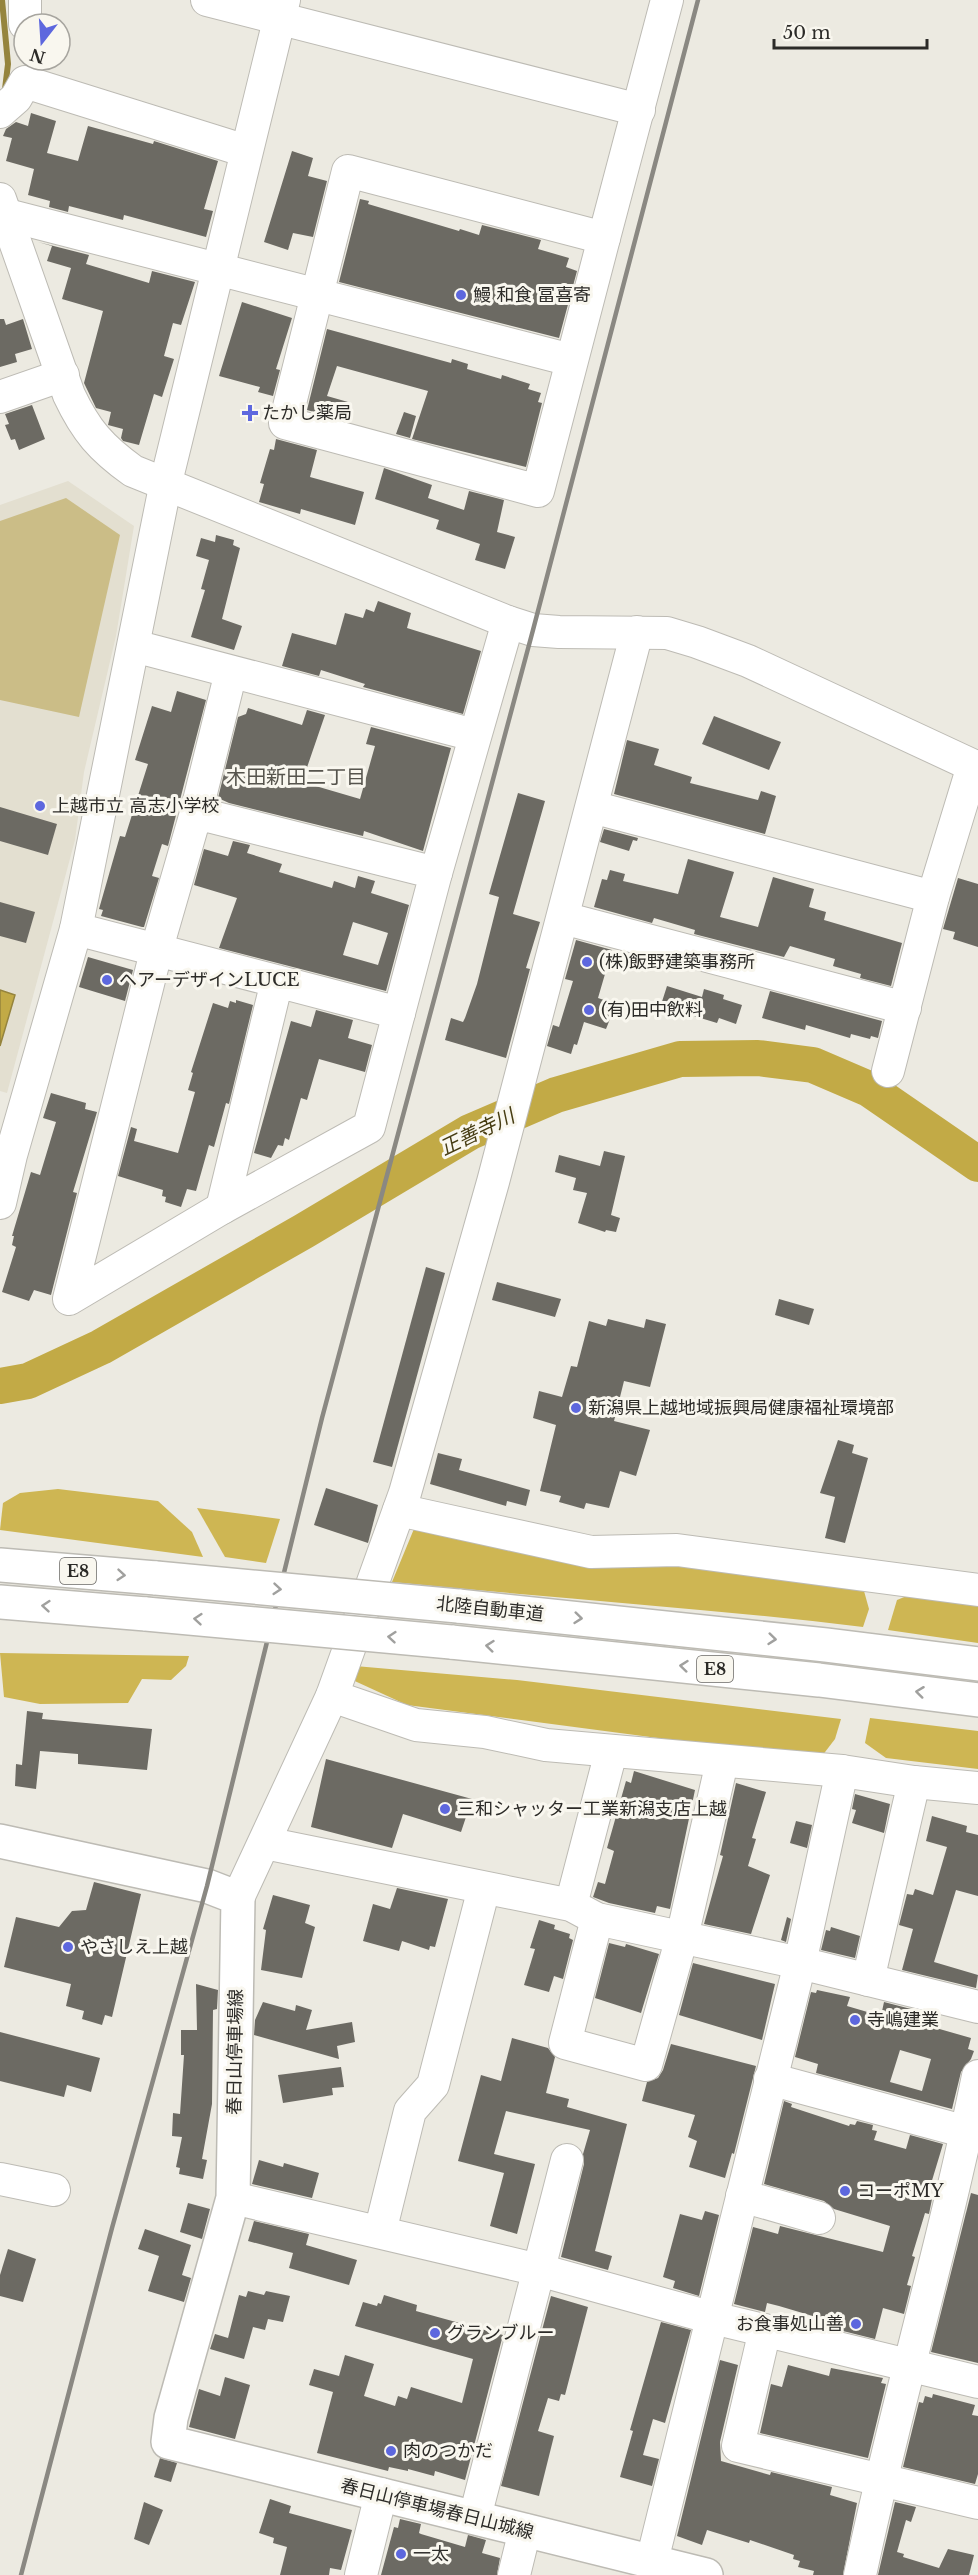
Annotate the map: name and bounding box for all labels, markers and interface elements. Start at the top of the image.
north arrow [12,12,72,72]
scale bar [774,12,927,50]
text: 50 m [783,22,831,44]
text: N [27,45,48,68]
place label: 鰻 和食 冨喜寄 [473,284,591,306]
marker: 鰻 和食 冨喜寄 [454,288,468,302]
place label: たかし薬局 [262,402,352,424]
marker: たかし薬局 [243,406,257,420]
district label: 木田新田二丁目 [226,765,366,789]
place label: 上越市立 高志小学校 [52,795,219,817]
marker: 上越市立 高志小学校 [33,799,47,813]
place label: (株)飯野建築事務所 [599,951,755,973]
marker: (株)飯野建築事務所 [580,955,594,969]
place label: ヘアーデザインLUCE [119,969,300,991]
marker: ヘアーデザインLUCE [100,973,114,987]
place label: (有)田中飲料 [601,999,703,1021]
marker: (有)田中飲料 [582,1003,596,1017]
water label: 正善寺川 [436,1103,520,1160]
place label: 新潟県上越地域振興局健康福祉環境部 [588,1397,894,1419]
marker: 新潟県上越地域振興局健康福祉環境部 [569,1401,583,1415]
road number: E8 [60,1558,96,1584]
one-way arrow [117,1568,126,1581]
one-way arrow [272,1582,282,1595]
street label: 北陸自動車道 [435,1592,545,1626]
one-way arrow [41,1600,50,1613]
one-way arrow [574,1612,583,1624]
one-way arrow [194,1613,203,1626]
one-way arrow [388,1631,397,1644]
one-way arrow [768,1632,777,1645]
one-way arrow [486,1640,495,1653]
road number: E8 [697,1656,733,1682]
one-way arrow [680,1660,689,1673]
one-way arrow [915,1687,925,1699]
place label: 三和シャッター工業新潟支店上越 [457,1798,727,1820]
marker: 三和シャッター工業新潟支店上越 [438,1802,452,1816]
place label: やさしえ上越 [80,1936,188,1958]
marker: やさしえ上越 [61,1940,75,1954]
street label: 春日山停車場線 [223,1989,247,2115]
place label: 寺嶋建業 [867,2009,939,2031]
marker: 寺嶋建業 [848,2013,862,2027]
place label: コーポMY [857,2180,945,2202]
marker: コーポMY [838,2184,852,2198]
place label: お食事処山善 [736,2313,844,2335]
marker: お食事処山善 [849,2317,863,2331]
place label: グランブルー [447,2322,554,2344]
marker: グランブルー [428,2326,442,2340]
place label: 肉のつかだ [403,2440,493,2462]
marker: 肉のつかだ [384,2444,398,2458]
street label: 春日山停車場春日山城線 [338,2474,536,2544]
place label: 一太 [413,2543,449,2565]
marker: 一太 [394,2547,408,2561]

